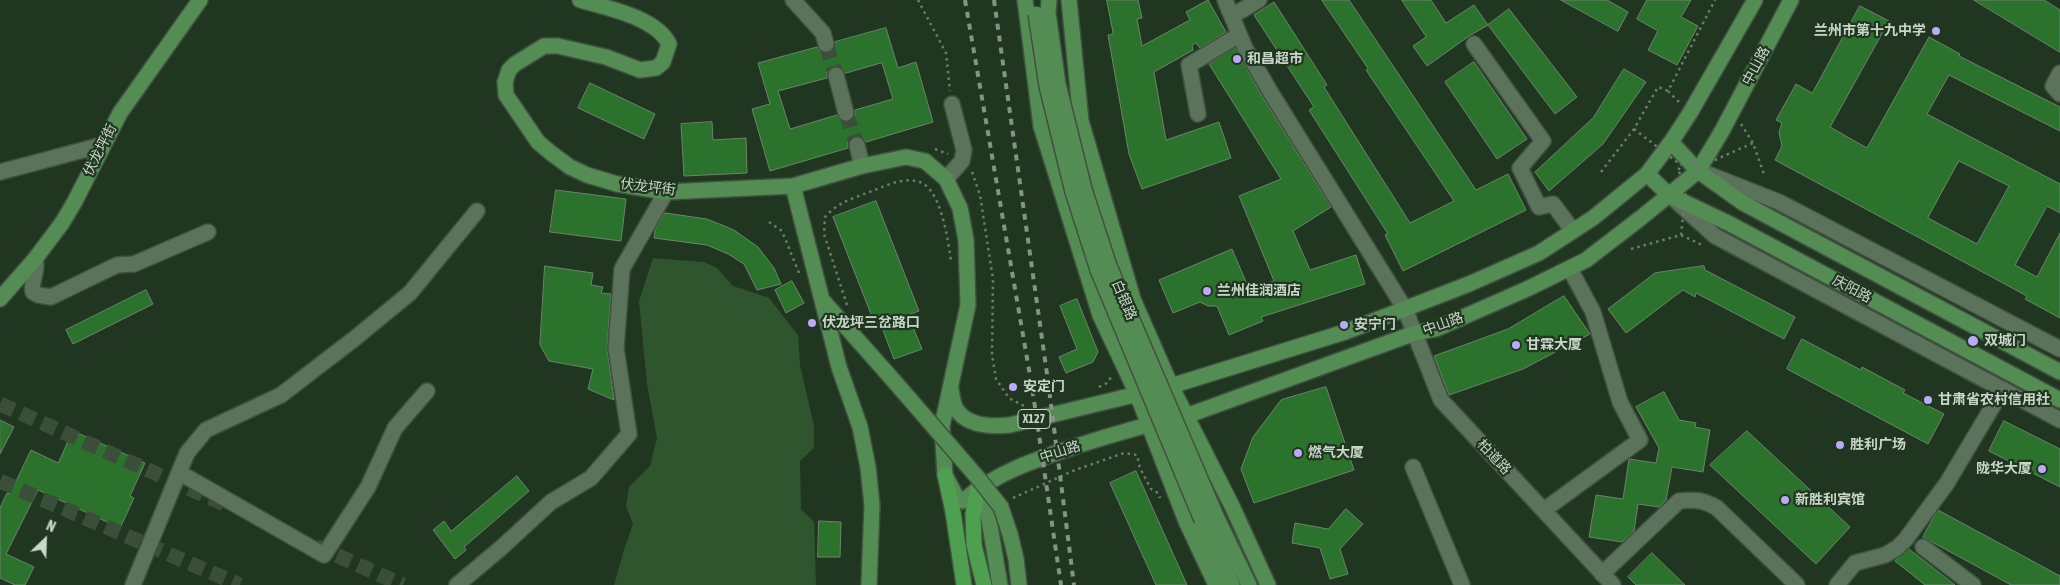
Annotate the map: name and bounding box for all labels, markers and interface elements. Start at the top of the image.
place label: 兰州市第十九中学 [1814,23,1926,39]
marker: 兰州市第十九中学 [1930,25,1942,37]
street label: 中山路 [1739,44,1773,88]
place label: 和昌超市 [1247,51,1303,67]
marker: 和昌超市 [1231,53,1243,65]
street label: 伏龙坪街 [80,121,120,179]
street label: 伏龙坪街 [619,175,677,199]
street label: 庆阳路 [1830,272,1874,306]
street label: 白银路 [1108,277,1140,323]
place label: 兰州佳润酒店 [1217,283,1301,299]
marker: 兰州佳润酒店 [1201,285,1213,297]
street label: 中山路 [1420,309,1466,339]
place label: 伏龙坪三岔路口 [822,315,920,331]
marker: 伏龙坪三岔路口 [806,317,818,329]
place label: 安宁门 [1354,317,1396,333]
marker: 安宁门 [1338,319,1350,331]
place label: 双城门 [1984,333,2026,349]
marker: 双城门 [1966,334,1980,348]
place label: 甘霖大厦 [1526,337,1582,353]
marker: 甘霖大厦 [1510,339,1522,351]
place label: 安定门 [1023,379,1065,395]
marker: 安定门 [1007,381,1019,393]
place label: 甘肃省农村信用社 [1938,392,2050,408]
marker: 甘肃省农村信用社 [1922,394,1934,406]
road number: X127 [1018,409,1050,428]
street label: 柏道路 [1474,436,1514,478]
place label: 胜利广场 [1850,437,1906,453]
street label: 中山路 [1037,438,1083,466]
marker: 胜利广场 [1834,439,1846,451]
place label: 燃气大厦 [1308,445,1364,461]
marker: 燃气大厦 [1292,447,1304,459]
place label: 陇华大厦 [1976,461,2032,477]
marker: 陇华大厦 [2036,463,2048,475]
place label: 新胜利宾馆 [1795,492,1865,508]
marker: 新胜利宾馆 [1779,494,1791,506]
north arrow [20,515,70,565]
text: N [44,517,58,535]

